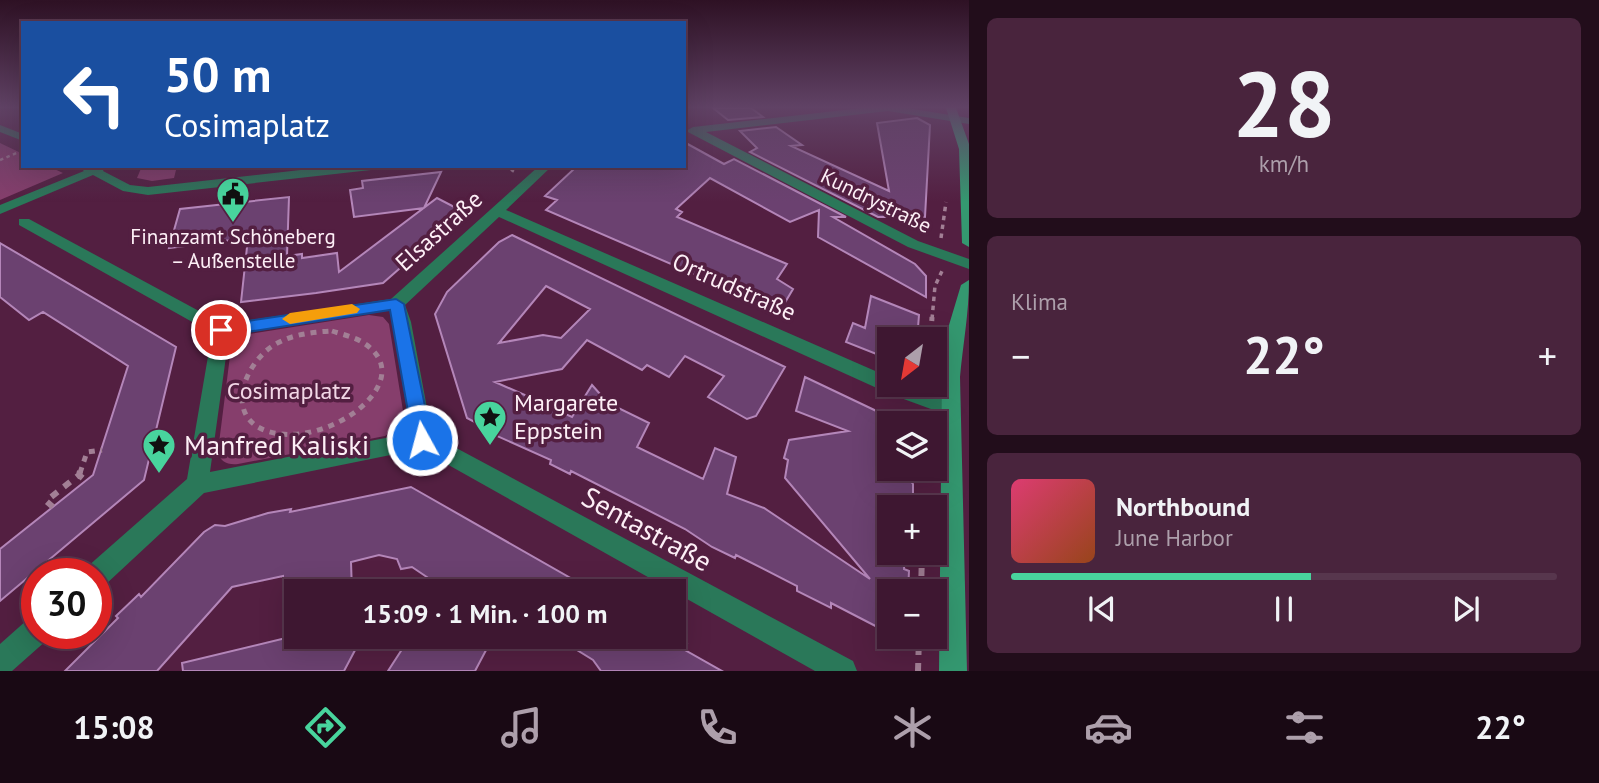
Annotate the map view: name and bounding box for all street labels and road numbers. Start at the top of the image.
street label: Kundrystraße [816,162,936,239]
street label: Elsastraße [389,183,489,278]
street label: Ortrudstraße [668,246,801,328]
street label: Sentastraße [576,478,719,579]

